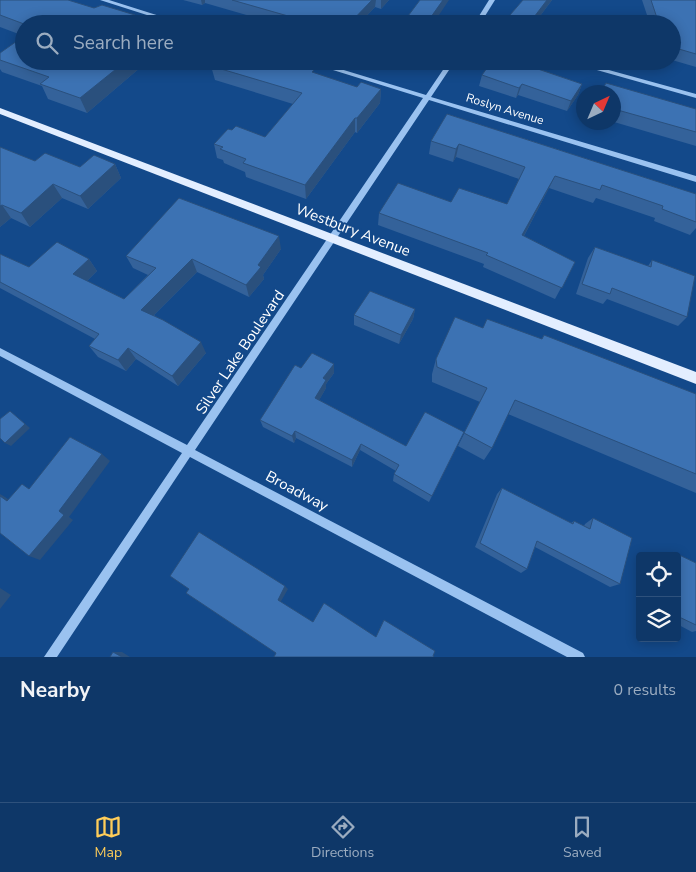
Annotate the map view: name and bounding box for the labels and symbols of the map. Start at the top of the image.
north arrow [576,85,621,130]
street label: Roslyn Avenue [464,90,546,128]
street label: Westbury Avenue [293,199,413,261]
street label: Silver Lake Boulevard [191,286,289,418]
street label: Broadway [262,466,332,516]

